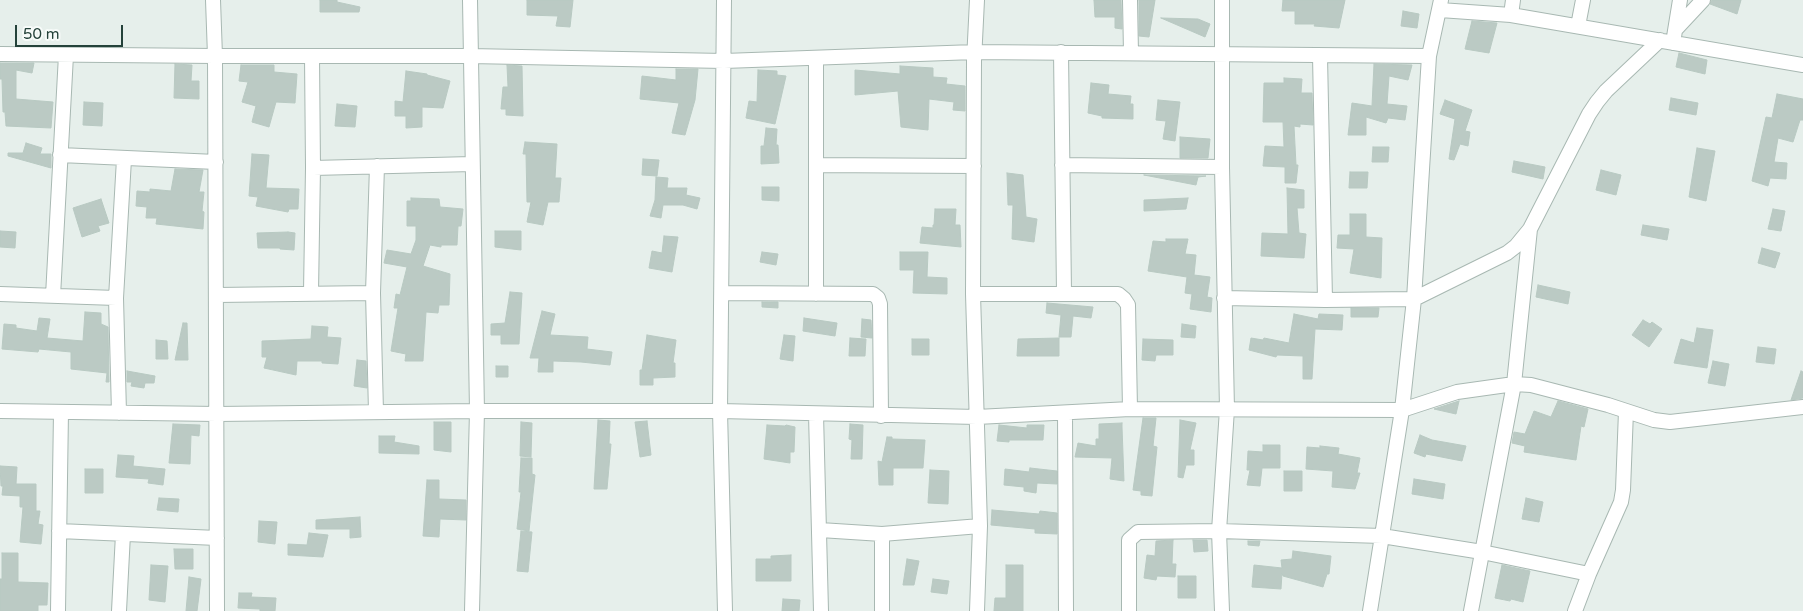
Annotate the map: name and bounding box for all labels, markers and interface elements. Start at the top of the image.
scale bar [18,15,125,47]
text: 50 m [23,25,60,43]

